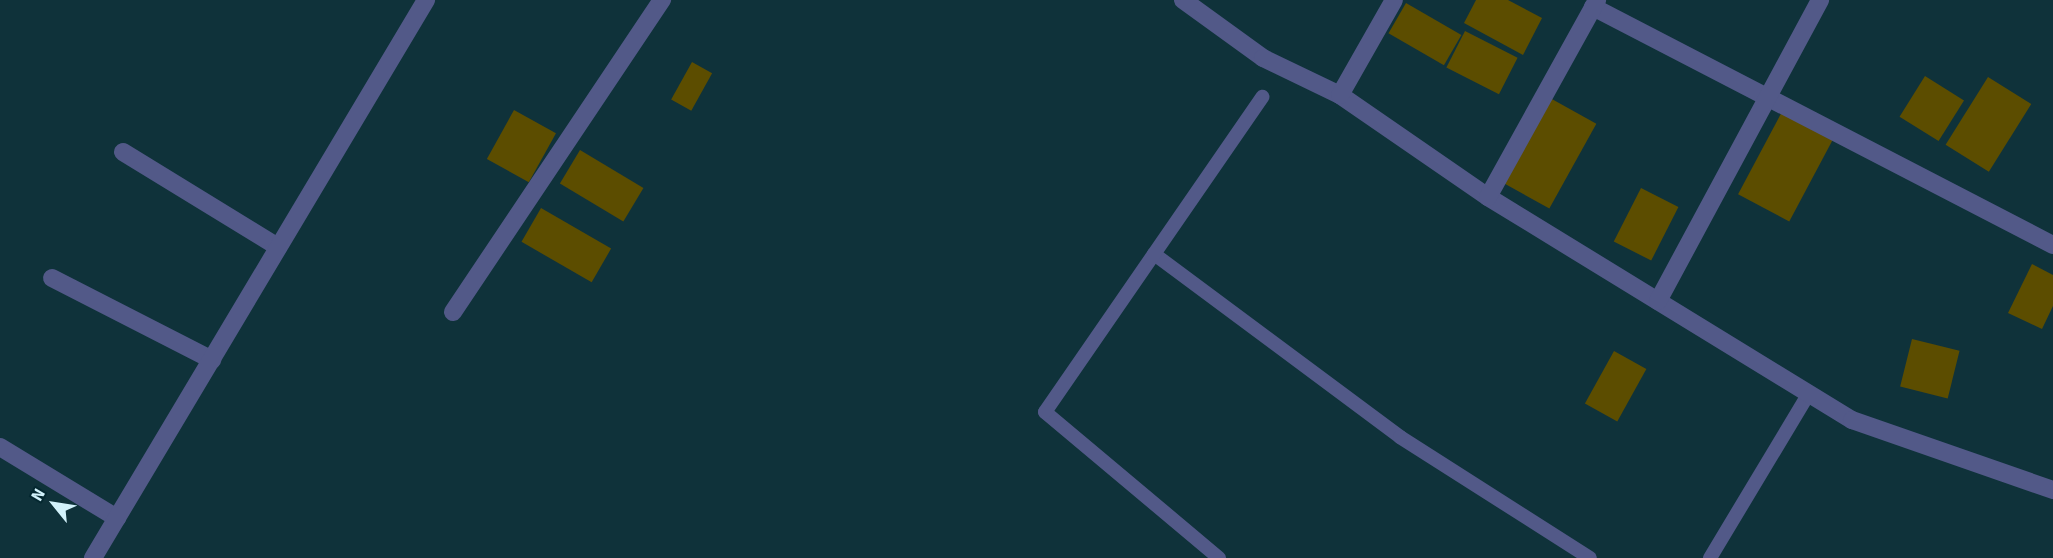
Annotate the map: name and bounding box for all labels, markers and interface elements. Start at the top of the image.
north arrow [24,474,84,534]
text: N [27,485,50,505]

